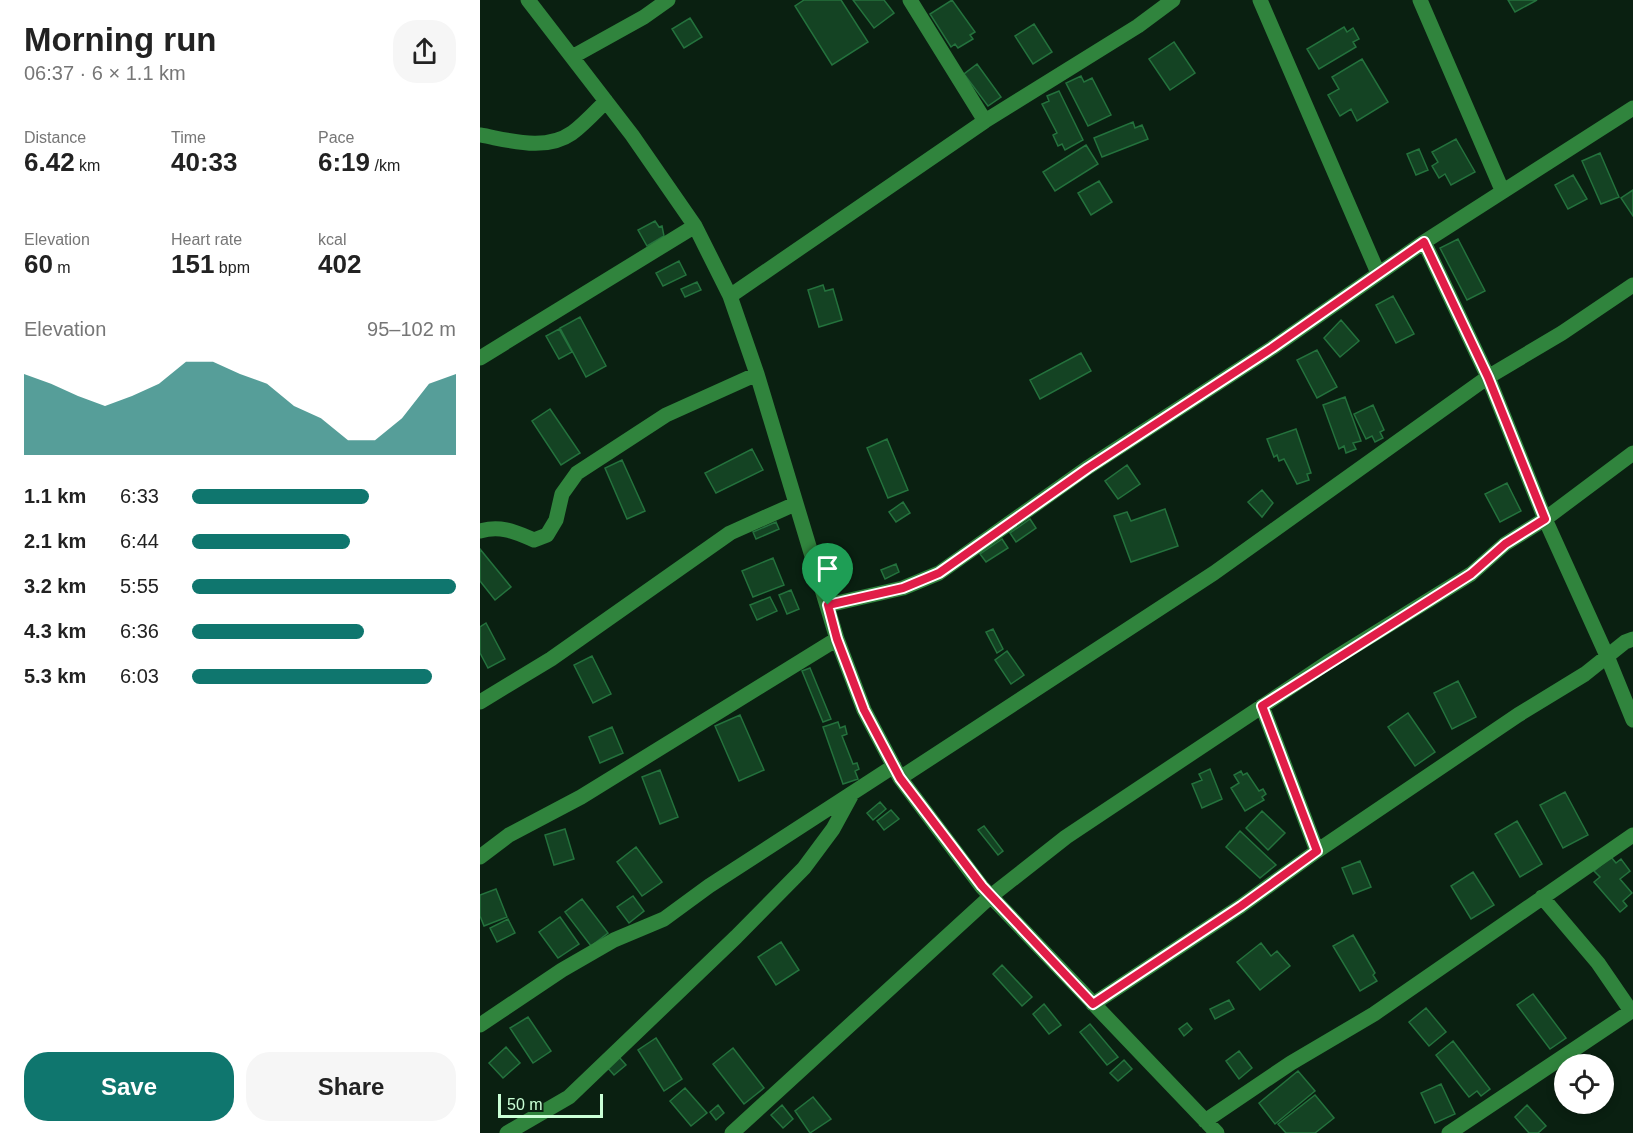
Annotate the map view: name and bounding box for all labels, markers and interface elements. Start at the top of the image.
button: share [393,20,456,83]
text: Morning run [24,21,216,58]
text: 06:37 · 6 × 1.1 km [24,62,186,84]
text: Distance [24,129,86,146]
text: Time [171,129,206,146]
text: Pace [318,129,354,146]
text: 6.42 [24,147,75,177]
text: 40:33 [171,147,238,177]
text: 6:19 [318,147,370,177]
text: km [75,157,100,174]
text: /km [370,157,400,174]
text: Elevation [24,231,90,248]
text: Heart rate [171,231,242,248]
text: kcal [318,231,346,248]
text: 60 [24,249,53,279]
text: 151 [171,249,214,279]
text: 402 [318,249,361,279]
text: m [53,259,71,276]
text: bpm [214,259,250,276]
text: Elevation [24,318,106,340]
text: 95–102 m [367,318,456,340]
text: 1.1 km [24,485,86,507]
text: 6:33 [120,485,159,507]
text: 2.1 km [24,530,86,552]
text: 6:44 [120,530,159,552]
pin [802,543,853,605]
icon: arrive [811,552,844,585]
text: 3.2 km [24,575,86,597]
text: 5:55 [120,575,159,597]
text: 4.3 km [24,620,86,642]
text: 6:36 [120,620,159,642]
text: 5.3 km [24,665,86,687]
text: 6:03 [120,665,159,687]
button: Save [24,1052,234,1121]
button: Share [246,1052,456,1121]
map controls [1554,1054,1614,1114]
button: locate [1554,1054,1614,1114]
scale bar [498,1091,603,1118]
text: 50 m [507,1096,543,1113]

